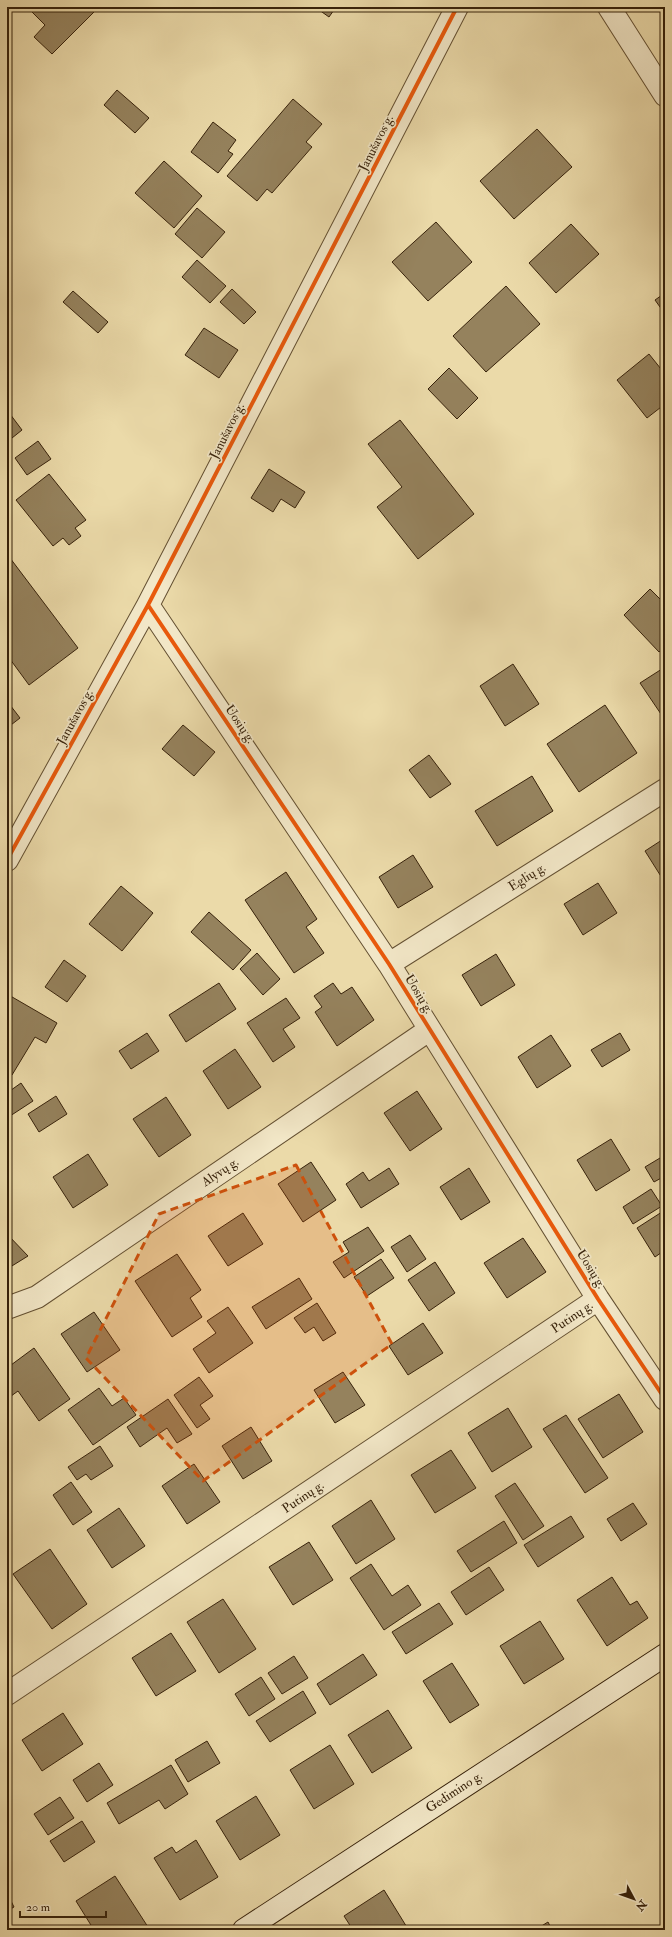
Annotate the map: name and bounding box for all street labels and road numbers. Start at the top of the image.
street label: Janušavos g. [355,112,397,175]
street label: Janušavos g. [206,400,248,463]
street label: Janušavos g. [53,686,97,748]
street label: Uosių g. [221,702,259,746]
street label: Eglių g. [505,859,549,895]
street label: Uosių g. [401,971,437,1017]
street label: Alyvų g. [198,1154,242,1192]
street label: Uosių g. [573,1247,609,1291]
street label: Putinų g. [548,1297,596,1337]
street label: Putinų g. [279,1477,327,1517]
street label: Gedimino g. [423,1768,485,1816]

